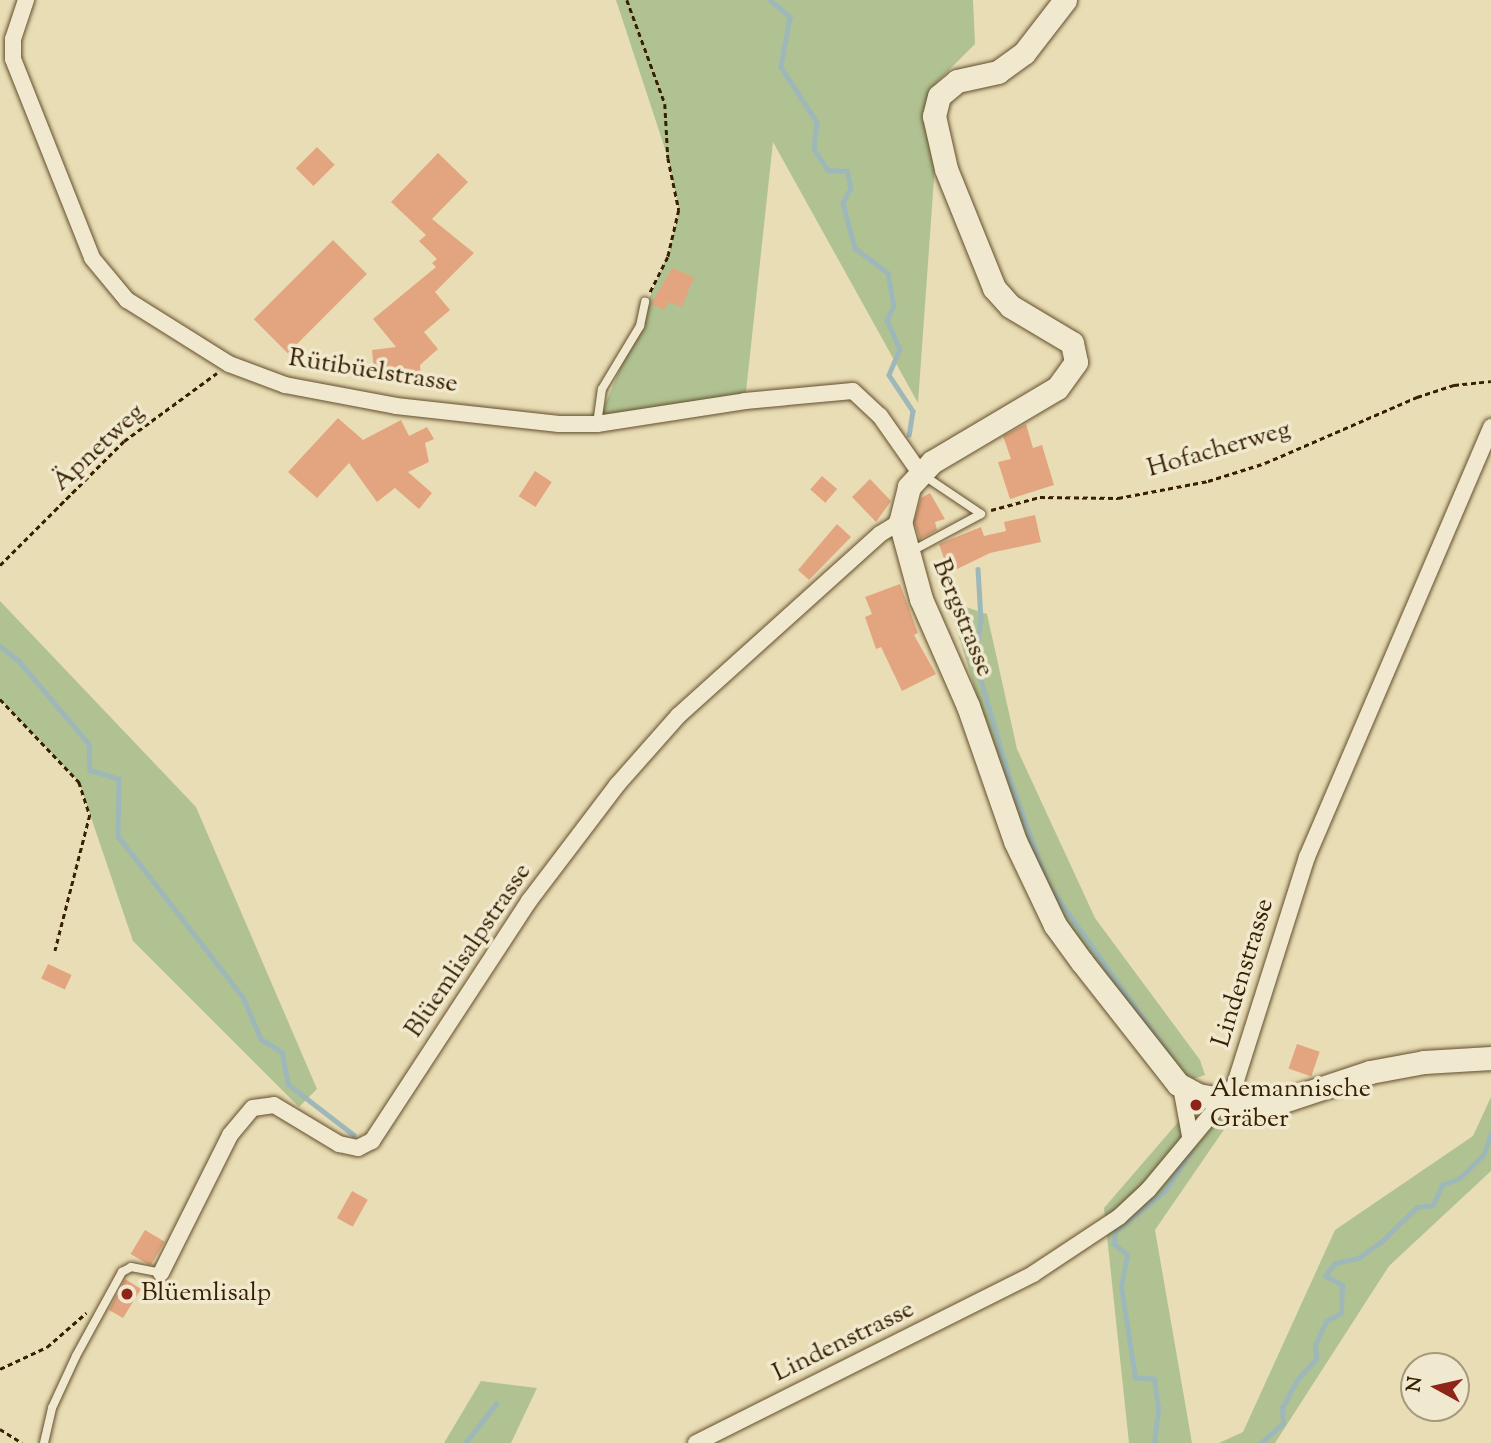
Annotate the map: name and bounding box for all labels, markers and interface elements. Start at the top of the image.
street label: Rütibüelstrasse [286,343,460,401]
street label: Äpnetweg [46,397,152,499]
street label: Hofacherweg [1144,415,1294,485]
street label: Bergstrasse [924,555,1000,681]
street label: Blüemlisalpstrasse [399,858,539,1044]
street label: Lindenstrasse [1207,895,1281,1051]
place label: Alemannische Gräber [1210,1074,1371,1136]
marker: Alemannische Gräber [1188,1097,1204,1113]
place label: Blüemlisalp [141,1278,271,1310]
marker: Blüemlisalp [119,1286,135,1302]
street label: Lindenstrasse [768,1294,920,1390]
north arrow [1400,1352,1470,1422]
text: N [1401,1375,1430,1394]

